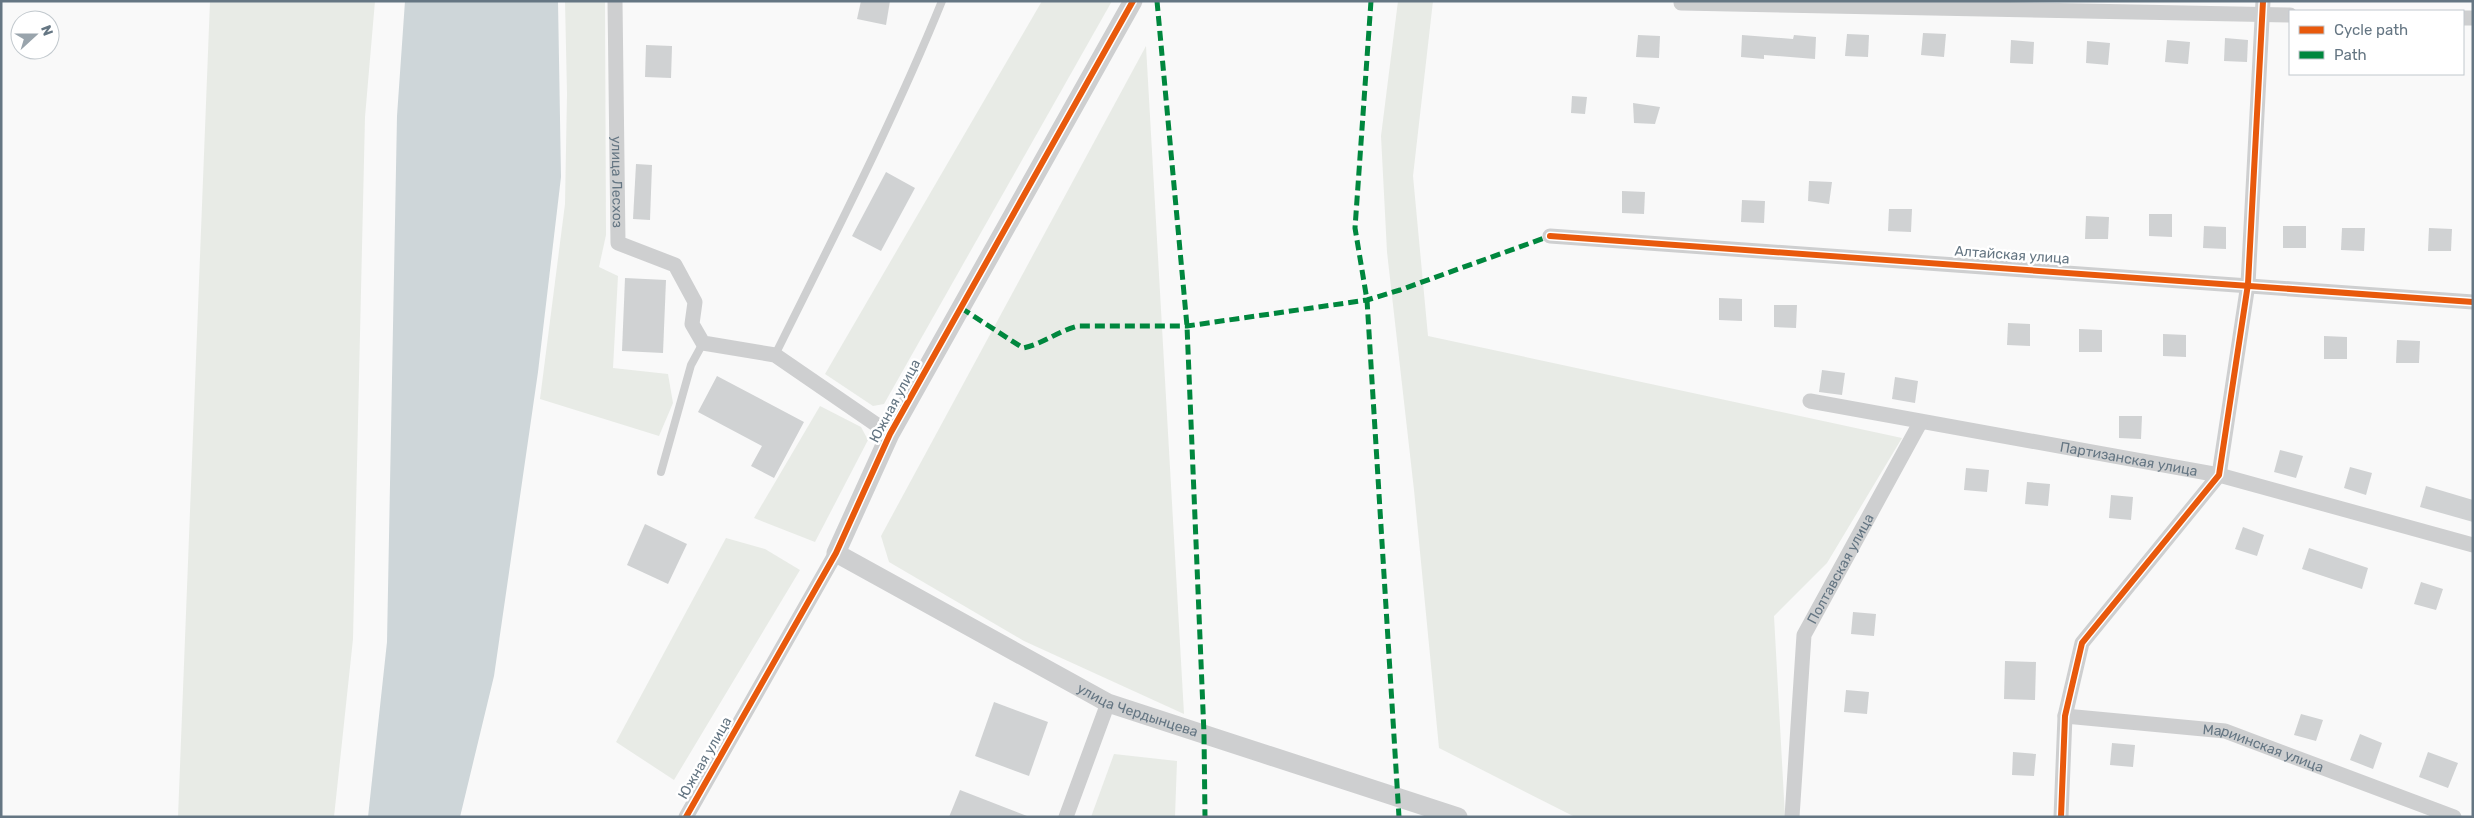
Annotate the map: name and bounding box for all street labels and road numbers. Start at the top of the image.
street label: улица Лесхоз [608,136,626,228]
street label: Алтайская улица [1954,243,2070,267]
street label: Южная улица [866,356,924,446]
street label: Партизанская улица [2059,438,2199,479]
street label: Полтавская улица [1803,511,1877,627]
street label: улица Чердынцева [1074,679,1200,740]
street label: Южная улица [675,714,735,802]
street label: Мариинская улица [2202,720,2326,776]

